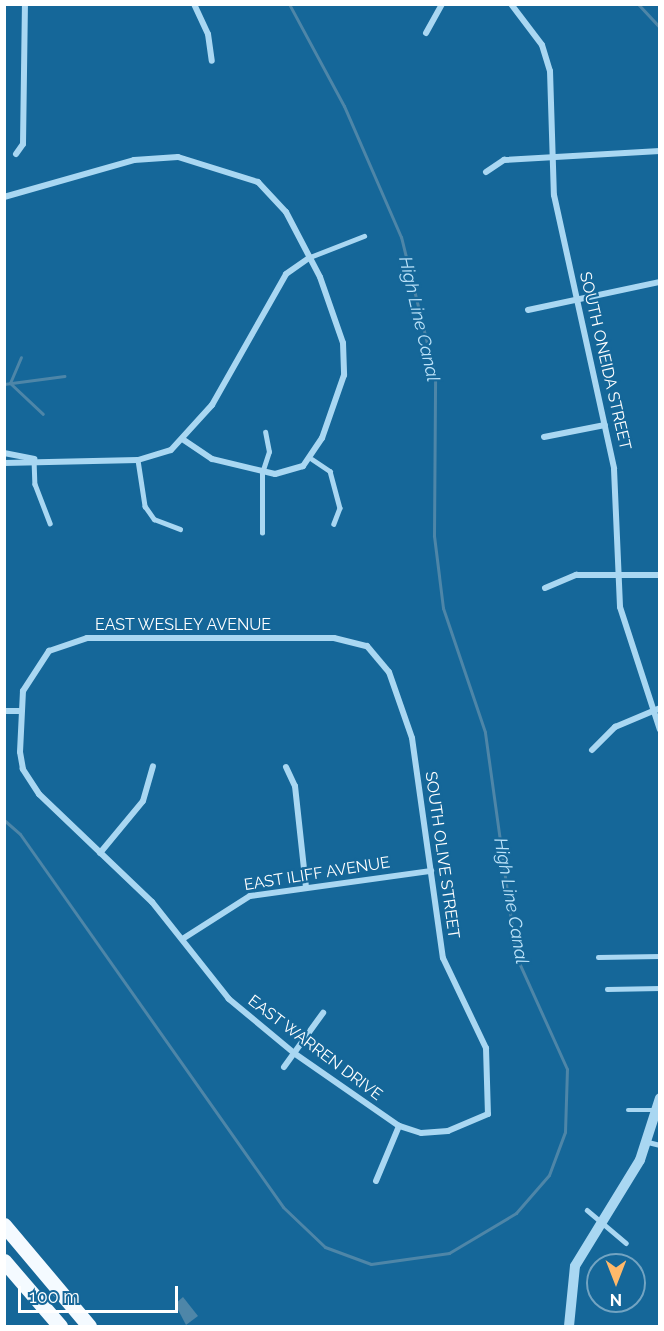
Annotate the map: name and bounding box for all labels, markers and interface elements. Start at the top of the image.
water label: High Line Canal [394,254,444,384]
street label: SOUTH ONEIDA STREET [575,270,635,452]
street label: EAST WESLEY AVENUE [94,615,272,635]
street label: SOUTH OLIVE STREET [421,770,463,940]
water label: High Line Canal [489,836,533,966]
street label: EAST ILIFF AVENUE [242,853,392,895]
street label: EAST WARREN DRIVE [244,991,386,1105]
north arrow [586,1253,646,1313]
scale bar [21,1274,182,1312]
text: 100 m [29,1286,80,1307]
text: N [610,1290,622,1309]

